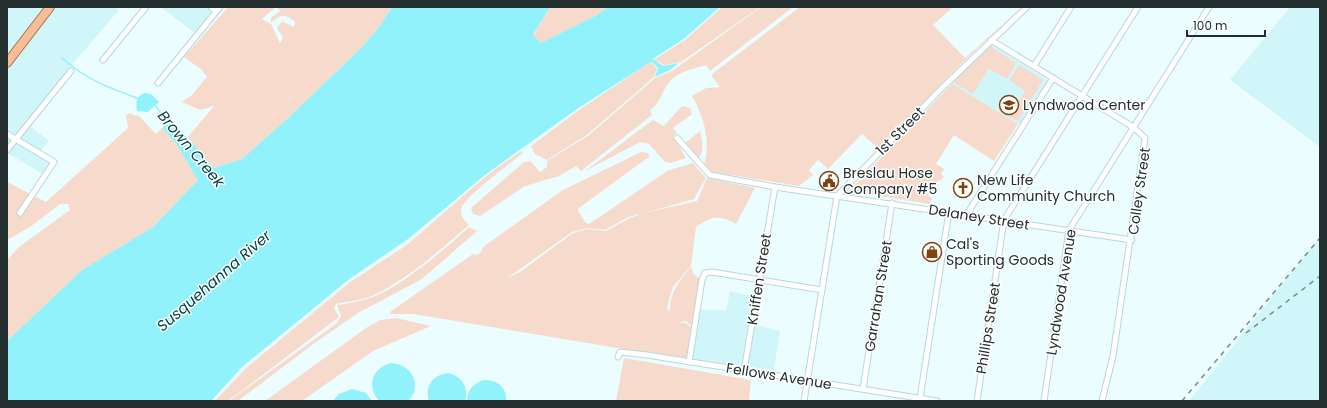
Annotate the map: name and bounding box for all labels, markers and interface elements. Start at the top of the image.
scale bar [1187,12,1265,38]
text: 100 m [1193,17,1227,34]
school or university icon: Lyndwood Center [998,94,1020,116]
place label: Lyndwood Center [1023,95,1145,115]
street label: 1st Street [871,102,929,160]
water label: Brown Creek [153,106,231,193]
street label: Colley Street [1123,146,1155,236]
place label: Breslau Hose Company #5 [843,163,937,199]
public building icon: Breslau Hose Company #5 [818,170,840,192]
place label: New Life Community Church [977,170,1115,206]
church icon: New Life Community Church [952,177,974,199]
street label: Delaney Street [927,199,1031,235]
water label: Susquehanna River [152,225,276,336]
street label: Lyndwood Avenue [1041,227,1081,357]
street label: Kniffen Street [742,232,776,326]
place label: Cal's Sporting Goods [946,234,1054,270]
street label: Garrahan Street [859,239,897,353]
shop icon: Cal's Sporting Goods [921,241,943,263]
street label: Phillips Street [971,281,1005,375]
street label: Fellows Avenue [725,358,834,394]

